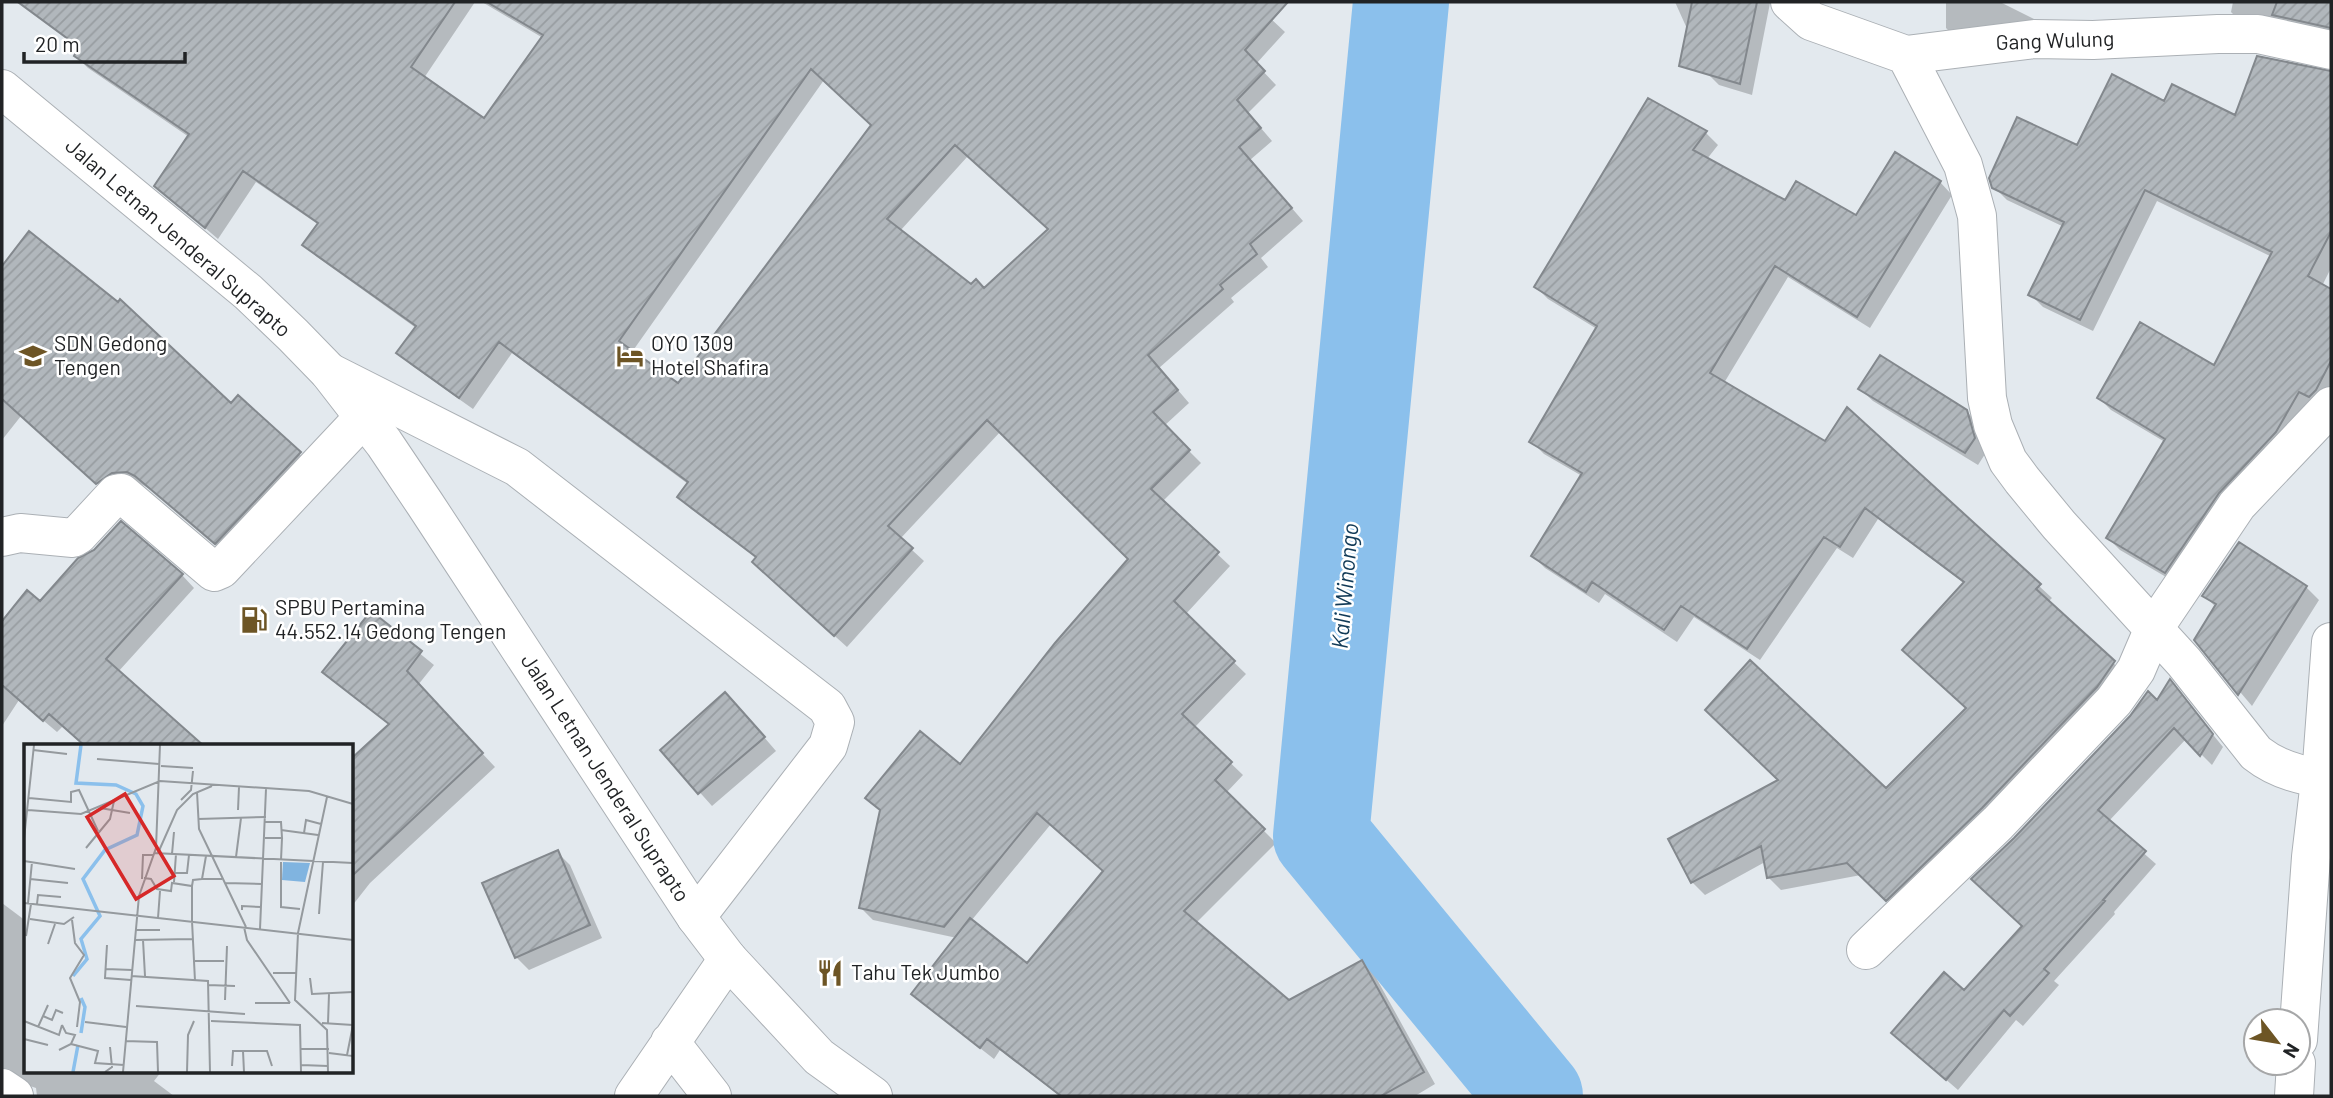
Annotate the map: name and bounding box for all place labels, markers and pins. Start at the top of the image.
place label: SDN Gedong Tengen [54,330,167,379]
place label: OYO 1309 Hotel Shafira [651,330,769,379]
school or university icon: SDN Gedong Tengen [18,341,48,371]
hotel icon: OYO 1309 Hotel Shafira [615,341,645,371]
place label: SPBU Pertamina 44.552.14 Gedong Tengen [275,594,506,643]
fuel station icon: SPBU Pertamina 44.552.14 Gedong Tengen [239,605,269,635]
restaurant icon: Tahu Tek Jumbo [815,958,845,988]
place label: Tahu Tek Jumbo [851,959,1000,984]

